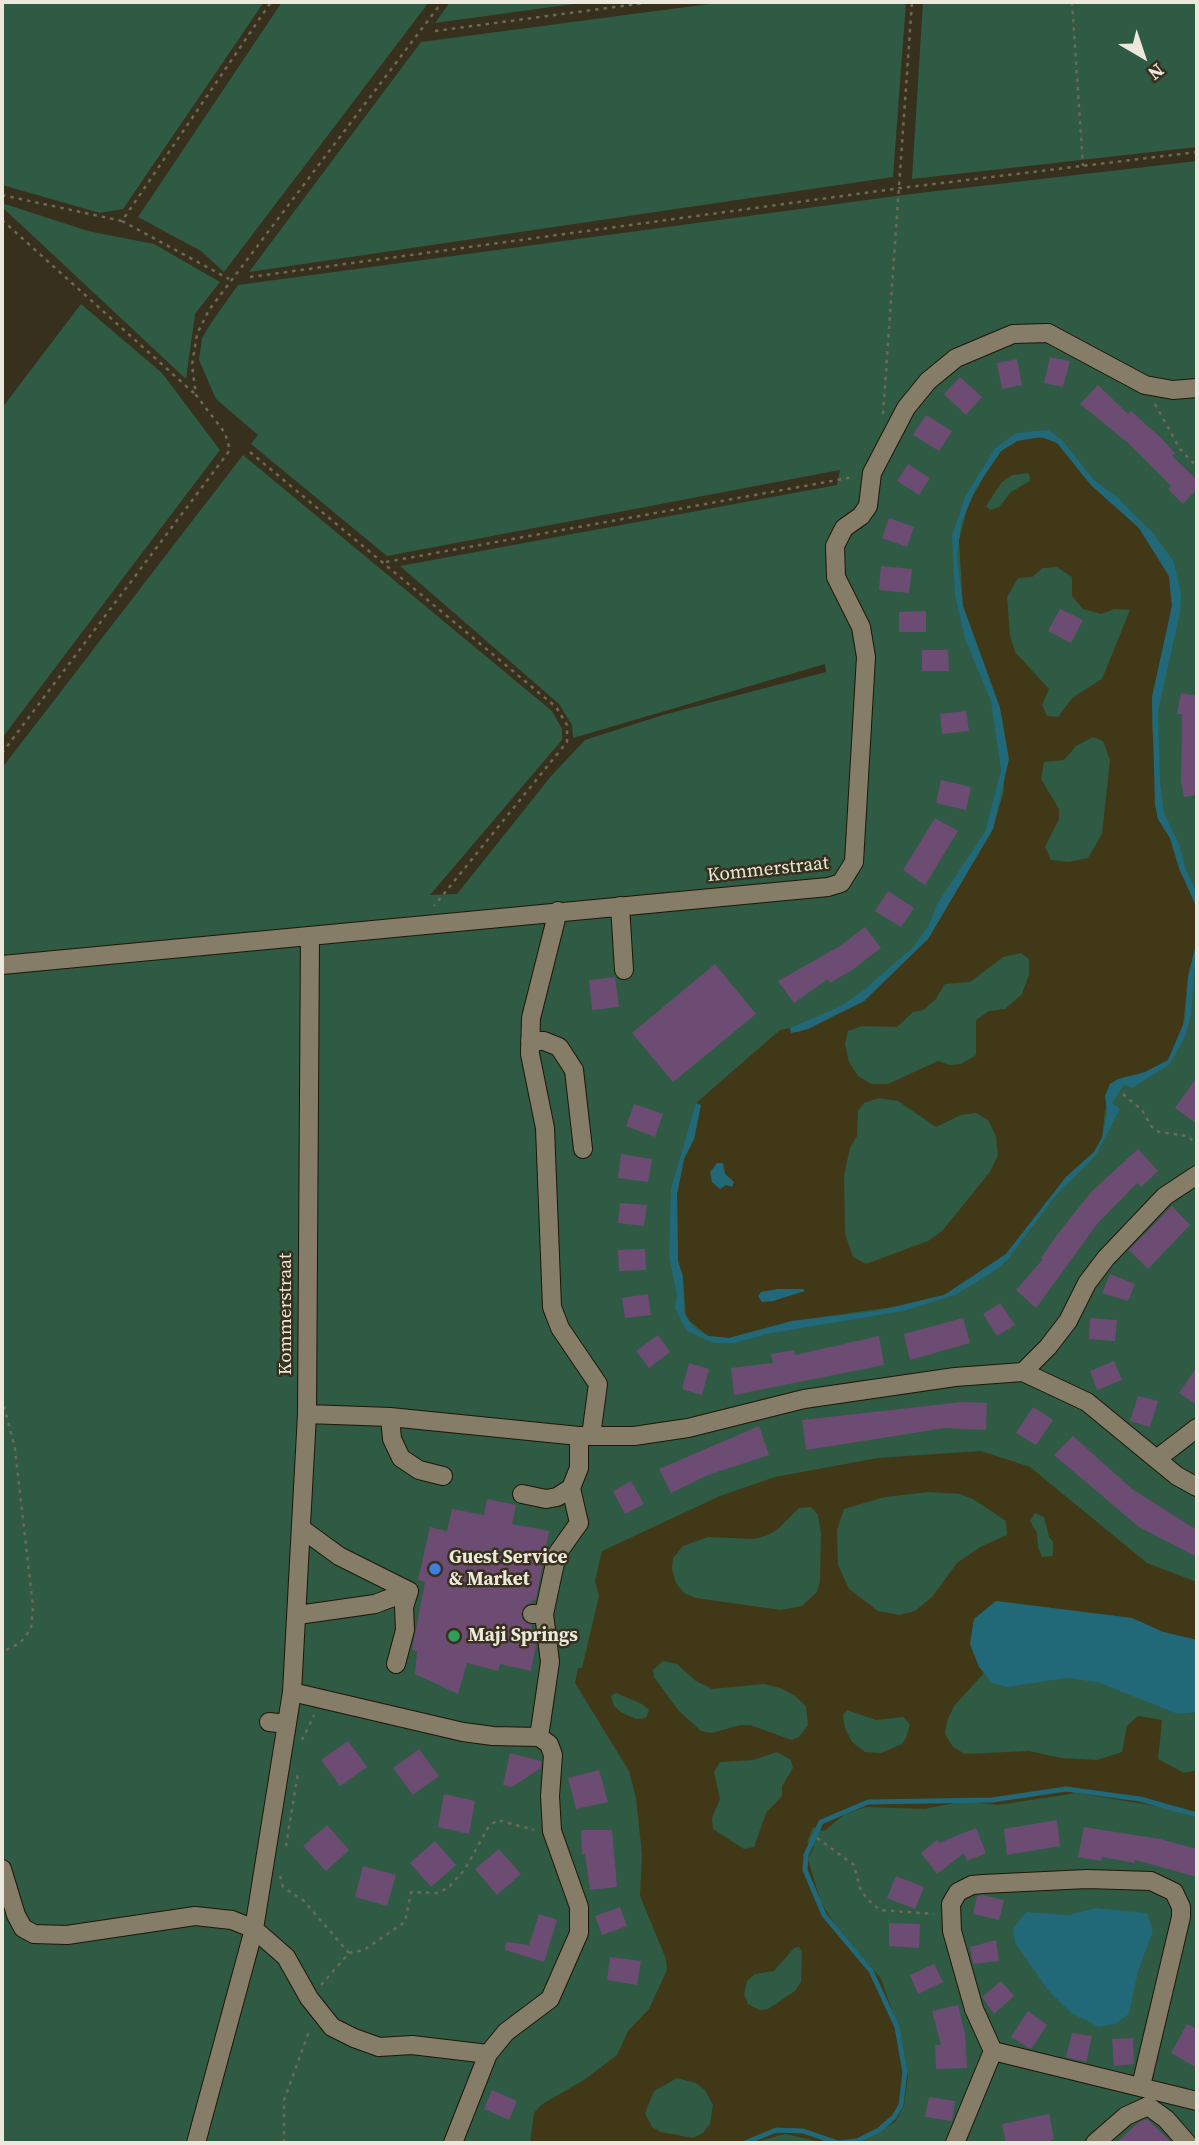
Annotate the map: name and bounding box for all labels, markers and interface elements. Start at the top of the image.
north arrow [1108,21,1178,91]
text: N [1143,58,1170,87]
street label: Kommerstraat [706,852,830,888]
street label: Kommerstraat [275,1253,297,1375]
place label: Guest Service & Market [449,1547,567,1591]
marker: Guest Service & Market [427,1561,443,1577]
place label: Maji Springs [468,1625,578,1647]
marker: Maji Springs [446,1628,462,1644]

